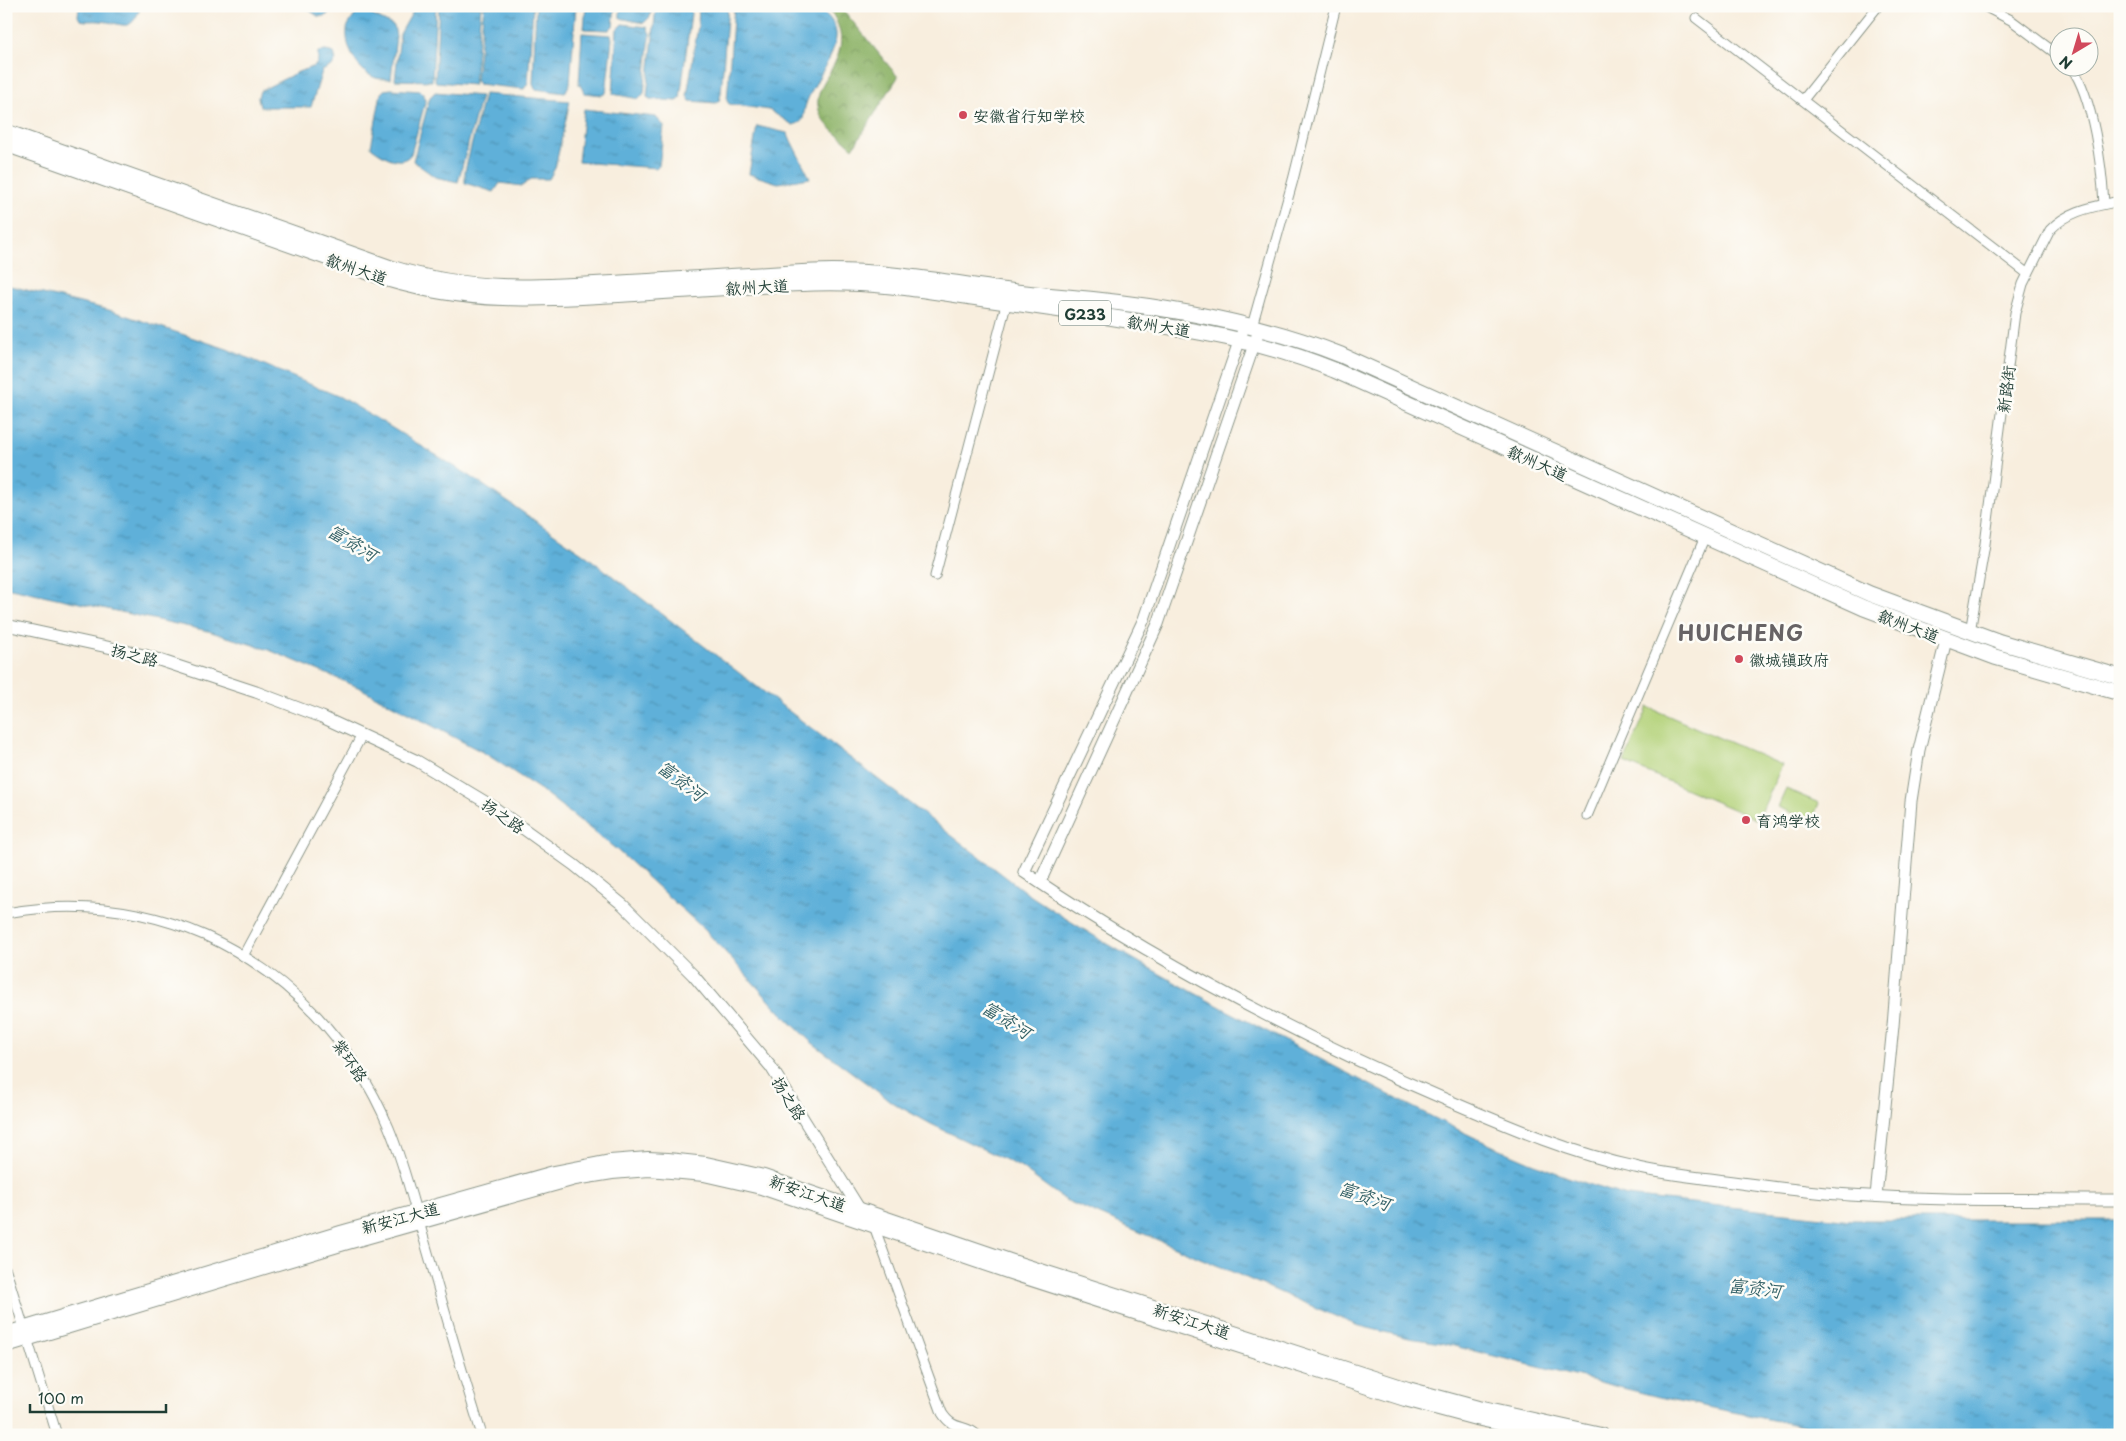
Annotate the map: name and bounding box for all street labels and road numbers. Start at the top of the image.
street label: 歙州大道 [323,246,391,290]
street label: 歙州大道 [724,272,790,300]
road number: G233 [1059,300,1111,326]
street label: 歙州大道 [1126,308,1192,342]
street label: 新路街 [1990,364,2020,414]
street label: 歙州大道 [1504,438,1572,486]
street label: 歙州大道 [1875,602,1943,648]
street label: 扬之路 [109,637,161,671]
street label: 扬之路 [477,791,531,839]
street label: 紫环路 [328,1033,374,1087]
street label: 扬之路 [767,1071,813,1125]
street label: 新安江大道 [766,1168,850,1216]
street label: 新安江大道 [358,1195,442,1239]
street label: 新安江大道 [1150,1296,1234,1344]

